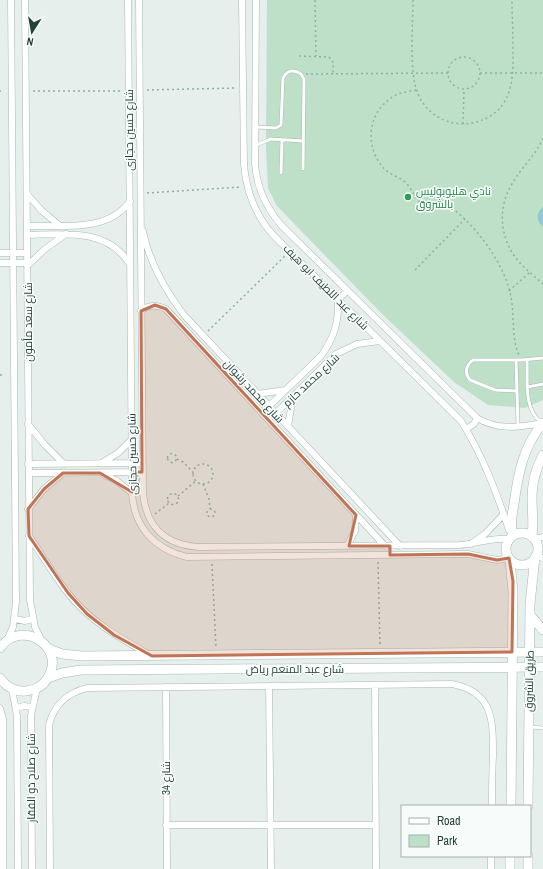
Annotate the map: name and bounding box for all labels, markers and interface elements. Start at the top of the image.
north arrow [12,12,52,52]
text: N [26,34,35,49]
street label: شارع حسين حجازى [122,89,137,171]
place label: نادي هليوبوليس بالشروق [416,184,491,211]
marker: نادي هليوبوليس بالشروق [403,192,413,202]
street label: شارع عبد اللطيف ابو هيف [280,241,372,333]
street label: شارع سعد مأمون [21,282,36,362]
street label: شارع محمد حازم [280,350,343,411]
street label: شارع محمد رشوان [220,356,287,426]
street label: شارع حسين حجازى [124,413,141,495]
street label: طريق الشروق [521,650,537,712]
street label: شارع عبد المنعم رياض [246,662,344,677]
street label: شارع صلاح ذو الفقار [24,733,39,824]
street label: شارع 34 [159,761,174,795]
legend [401,805,531,857]
text: Road [437,813,461,829]
text: Park [437,833,457,849]

